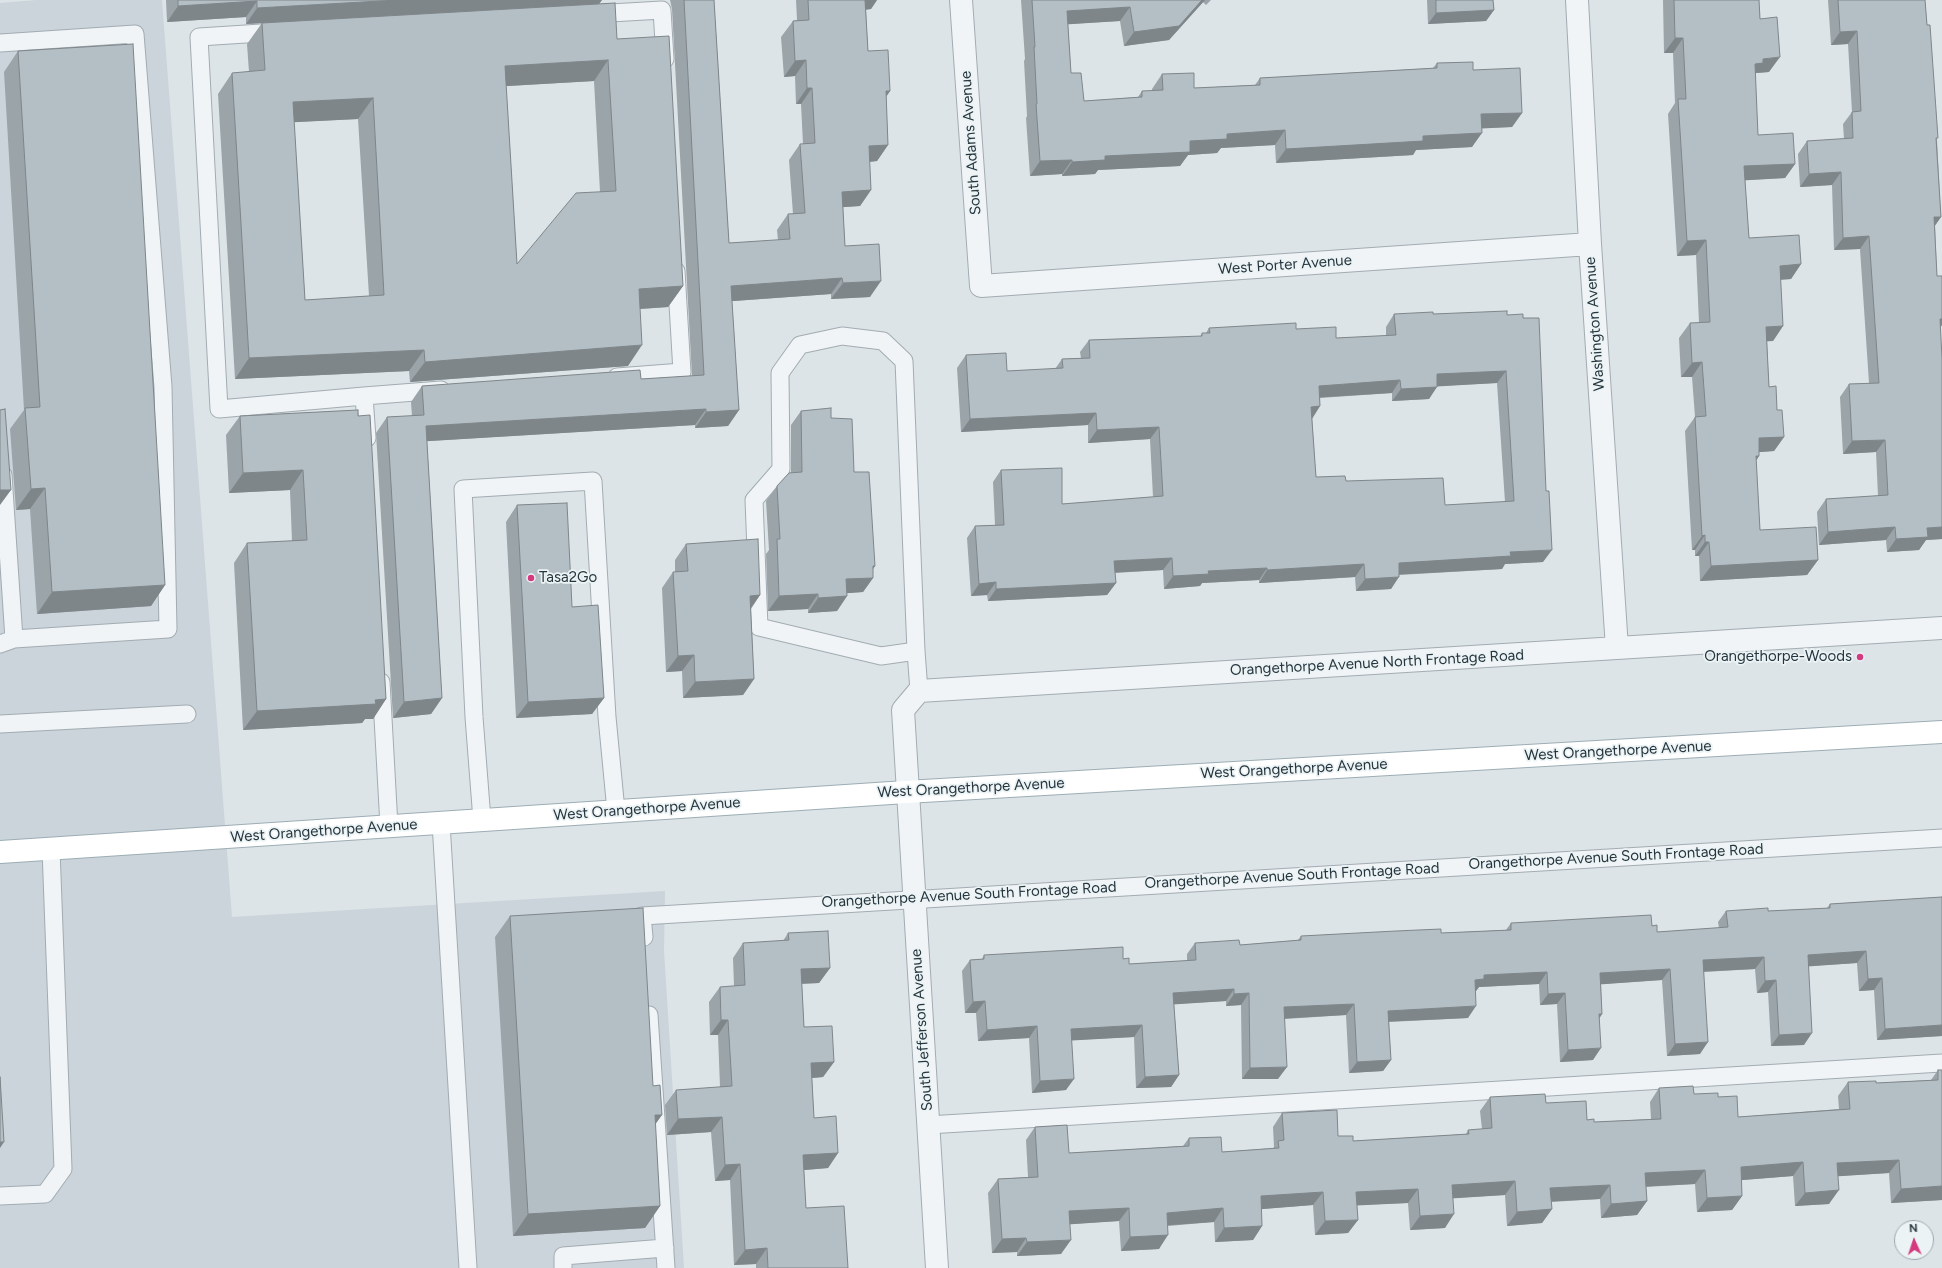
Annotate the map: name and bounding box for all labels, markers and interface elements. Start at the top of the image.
street label: South Adams Avenue [957,70,985,216]
street label: West Porter Avenue [1218,251,1352,279]
street label: Washington Avenue [1581,256,1609,392]
place label: Tasa2Go [539,569,597,587]
marker: Tasa2Go [526,573,536,583]
street label: Orangethorpe Avenue North Frontage Road [1229,646,1525,680]
place label: Orangethorpe-Woods [1704,648,1852,666]
marker: Orangethorpe-Woods [1855,652,1865,662]
street label: West Orangethorpe Avenue [1524,737,1712,765]
street label: West Orangethorpe Avenue [1200,755,1388,783]
street label: West Orangethorpe Avenue [877,774,1065,802]
street label: West Orangethorpe Avenue [553,793,741,825]
street label: West Orangethorpe Avenue [230,815,418,847]
street label: Orangethorpe Avenue South Frontage Road [1468,840,1764,874]
street label: Orangethorpe Avenue South Frontage Road [1144,859,1440,893]
street label: Orangethorpe Avenue South Frontage Road [821,878,1117,912]
street label: South Jefferson Avenue [907,948,937,1112]
north arrow [1894,1220,1934,1260]
text: N [1909,1222,1918,1235]

